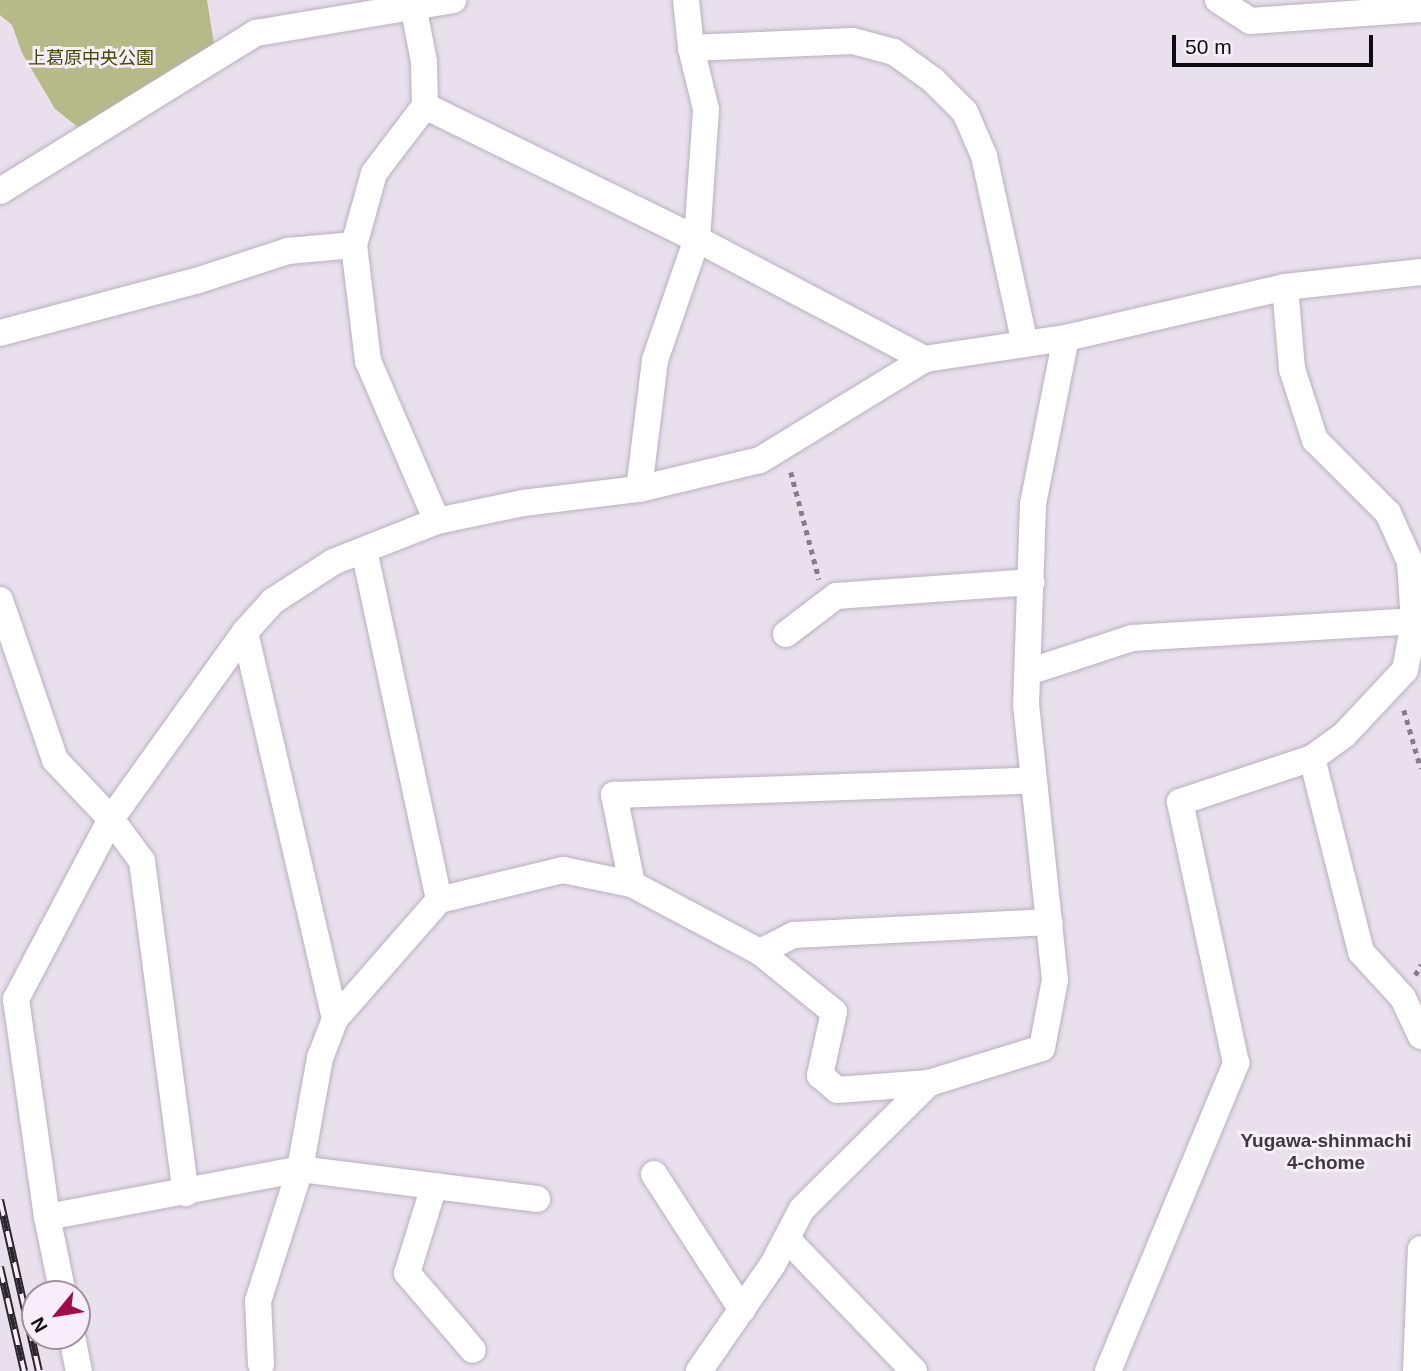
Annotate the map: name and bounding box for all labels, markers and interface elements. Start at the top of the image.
scale bar [1176,21,1377,65]
text: 50 m [1185,35,1232,58]
park label: 上葛原中央公園 [28,47,154,69]
district label: Yugawa-shinmachi 4-chome [1240,1130,1412,1174]
north arrow [21,1280,91,1350]
text: N [27,1314,52,1336]

